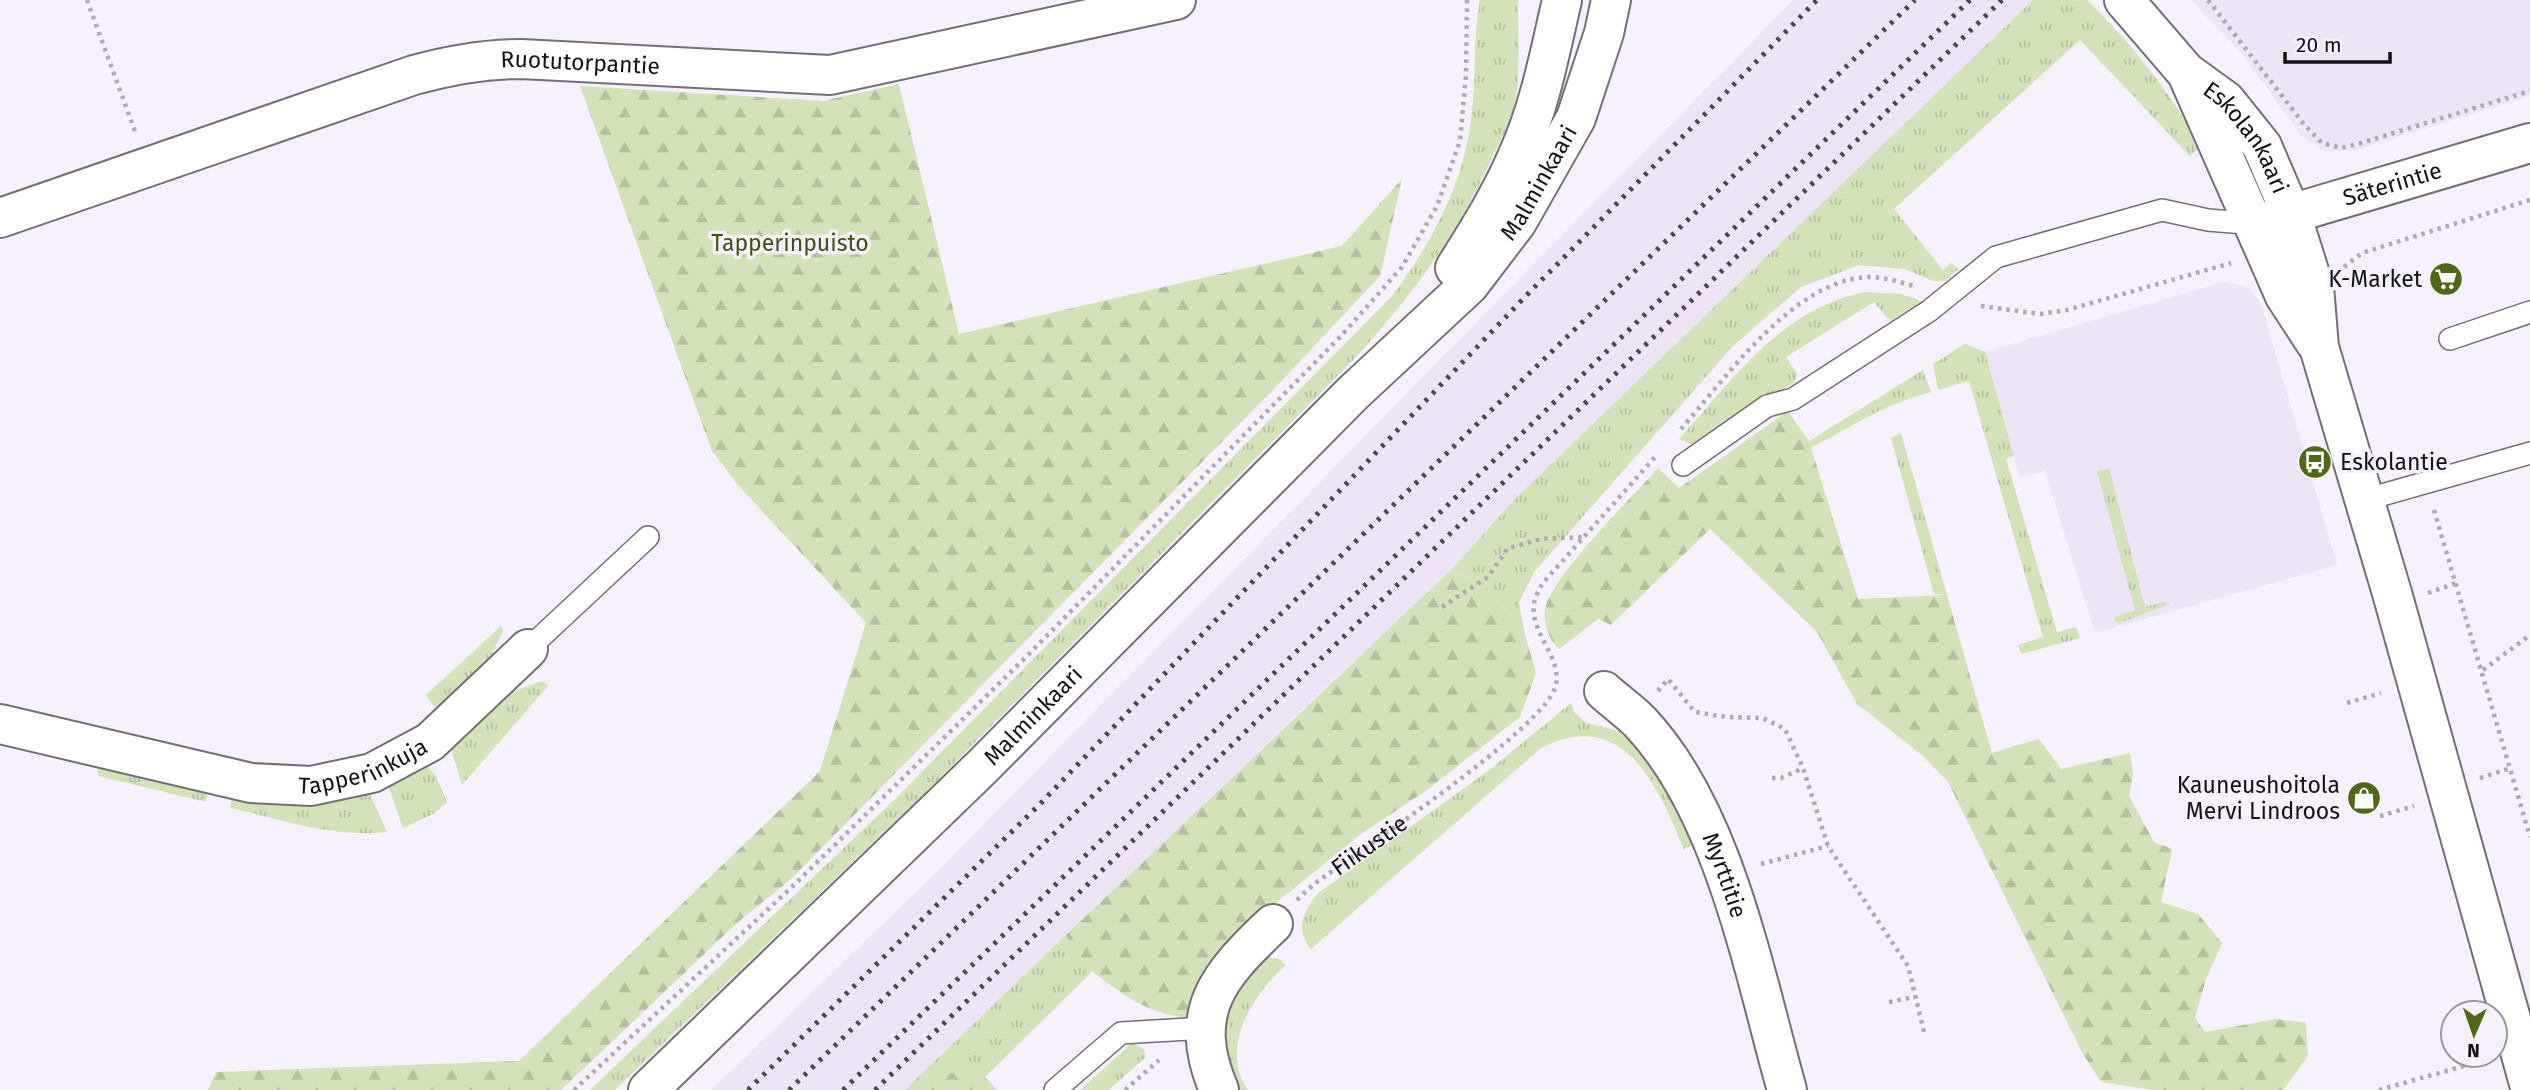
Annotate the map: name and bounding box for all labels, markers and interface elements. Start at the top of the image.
scale bar [2285,21,2390,65]
text: 20 m [2296,32,2342,58]
street label: Ruotutorpantie [500,45,661,80]
street label: Eskolankaari [2198,75,2295,198]
street label: Malminkaari [1494,120,1583,246]
street label: Säterintie [2340,156,2445,212]
park label: Tapperinpuisto [711,229,869,257]
supermarket icon: K-Market [2427,260,2465,298]
place label: K-Market [2328,265,2423,293]
bus stop icon: Eskolantie [2296,443,2334,481]
place label: Eskolantie [2340,448,2448,476]
street label: Malminkaari [978,660,1088,771]
street label: Tapperinkuja [297,732,432,800]
place label: Kauneushoitola Mervi Lindroos [2177,771,2340,825]
shop icon: Kauneushoitola Mervi Lindroos [2345,779,2383,817]
street label: Fiikustie [1326,809,1413,881]
street label: Myrttitie [1697,828,1753,921]
north arrow [2439,999,2509,1069]
text: N [2467,1039,2480,1062]

